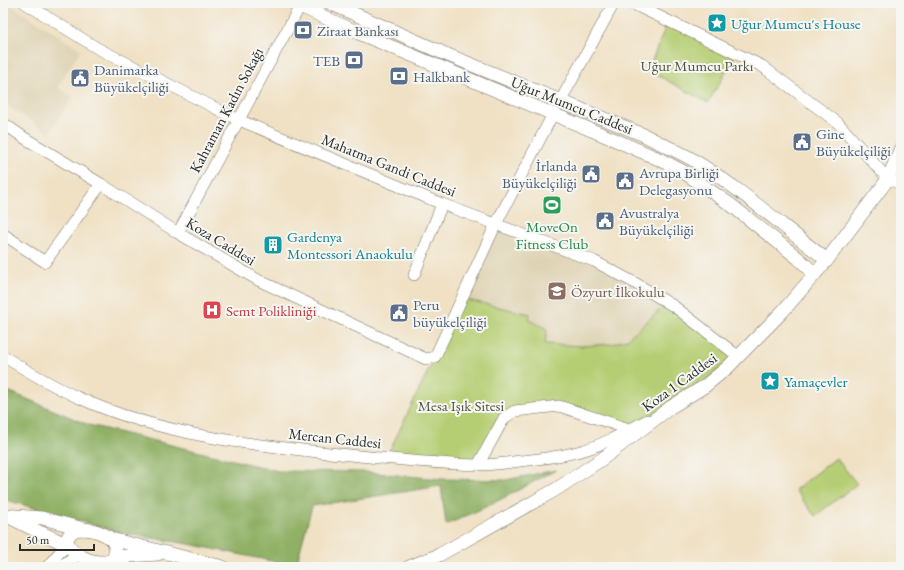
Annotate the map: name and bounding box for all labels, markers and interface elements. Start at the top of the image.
place icon: Uğur Mumcu's House [706,12,728,34]
place label: Uğur Mumcu's House [731,14,861,33]
bank icon: Ziraat Bankası [292,19,314,41]
place label: Ziraat Bankası [317,21,399,40]
street label: Kahraman Kadın Sokağı [185,44,267,176]
bank icon: TEB [343,49,365,71]
place label: TEB [313,51,340,70]
park label: Uğur Mumcu Parkı [641,56,754,75]
place label: Danimarka Büyükelçiliği [94,60,169,96]
bank icon: Halkbank [388,65,410,87]
public building icon: Danimarka Büyükelçiliği [69,67,91,89]
place label: Halkbank [413,67,471,86]
street label: Uğur Mumcu Caddesi [508,72,636,138]
place label: Gine Büyükelçiliği [816,124,891,160]
street label: Mahatma Gandi Caddesi [319,129,459,201]
public building icon: Gine Büyükelçiliği [791,131,813,153]
place label: İrlanda Büyükelçiliği [502,156,577,192]
public building icon: İrlanda Büyükelçiliği [580,163,602,185]
place label: Avrupa Birliği Delegasyonu [638,163,720,199]
public building icon: Avrupa Birliği Delegasyonu [614,170,636,192]
sports icon: MoveOn Fitness Club [541,194,563,216]
place label: Avustralya Büyükelçiliği [618,203,694,239]
public building icon: Avustralya Büyükelçiliği [594,210,616,232]
street label: Koza Caddesi [183,213,260,269]
place label: MoveOn Fitness Club [516,217,588,253]
place label: Gardenya Montessori Anaokulu [287,227,413,263]
building icon: Gardenya Montessori Anaokulu [262,234,284,256]
school or university icon: Özyurt İlkokulu [546,280,568,302]
place label: Özyurt İlkokulu [571,282,665,301]
place label: Peru büyükelçiliği [413,295,487,331]
hospital icon: Semt Polikliniği [201,299,223,321]
place label: Semt Polikliniği [226,301,317,320]
public building icon: Peru büyükelçiliği [388,302,410,324]
street label: Koza 1 Caddesi [638,348,721,416]
place icon: Yamaçevler [759,370,781,392]
place label: Yamaçevler [784,372,848,391]
park label: Mesa Işık Sitesi [418,396,504,415]
street label: Mercan Caddesi [288,424,383,452]
scale bar [20,526,94,552]
text: 50 m [26,532,50,548]

